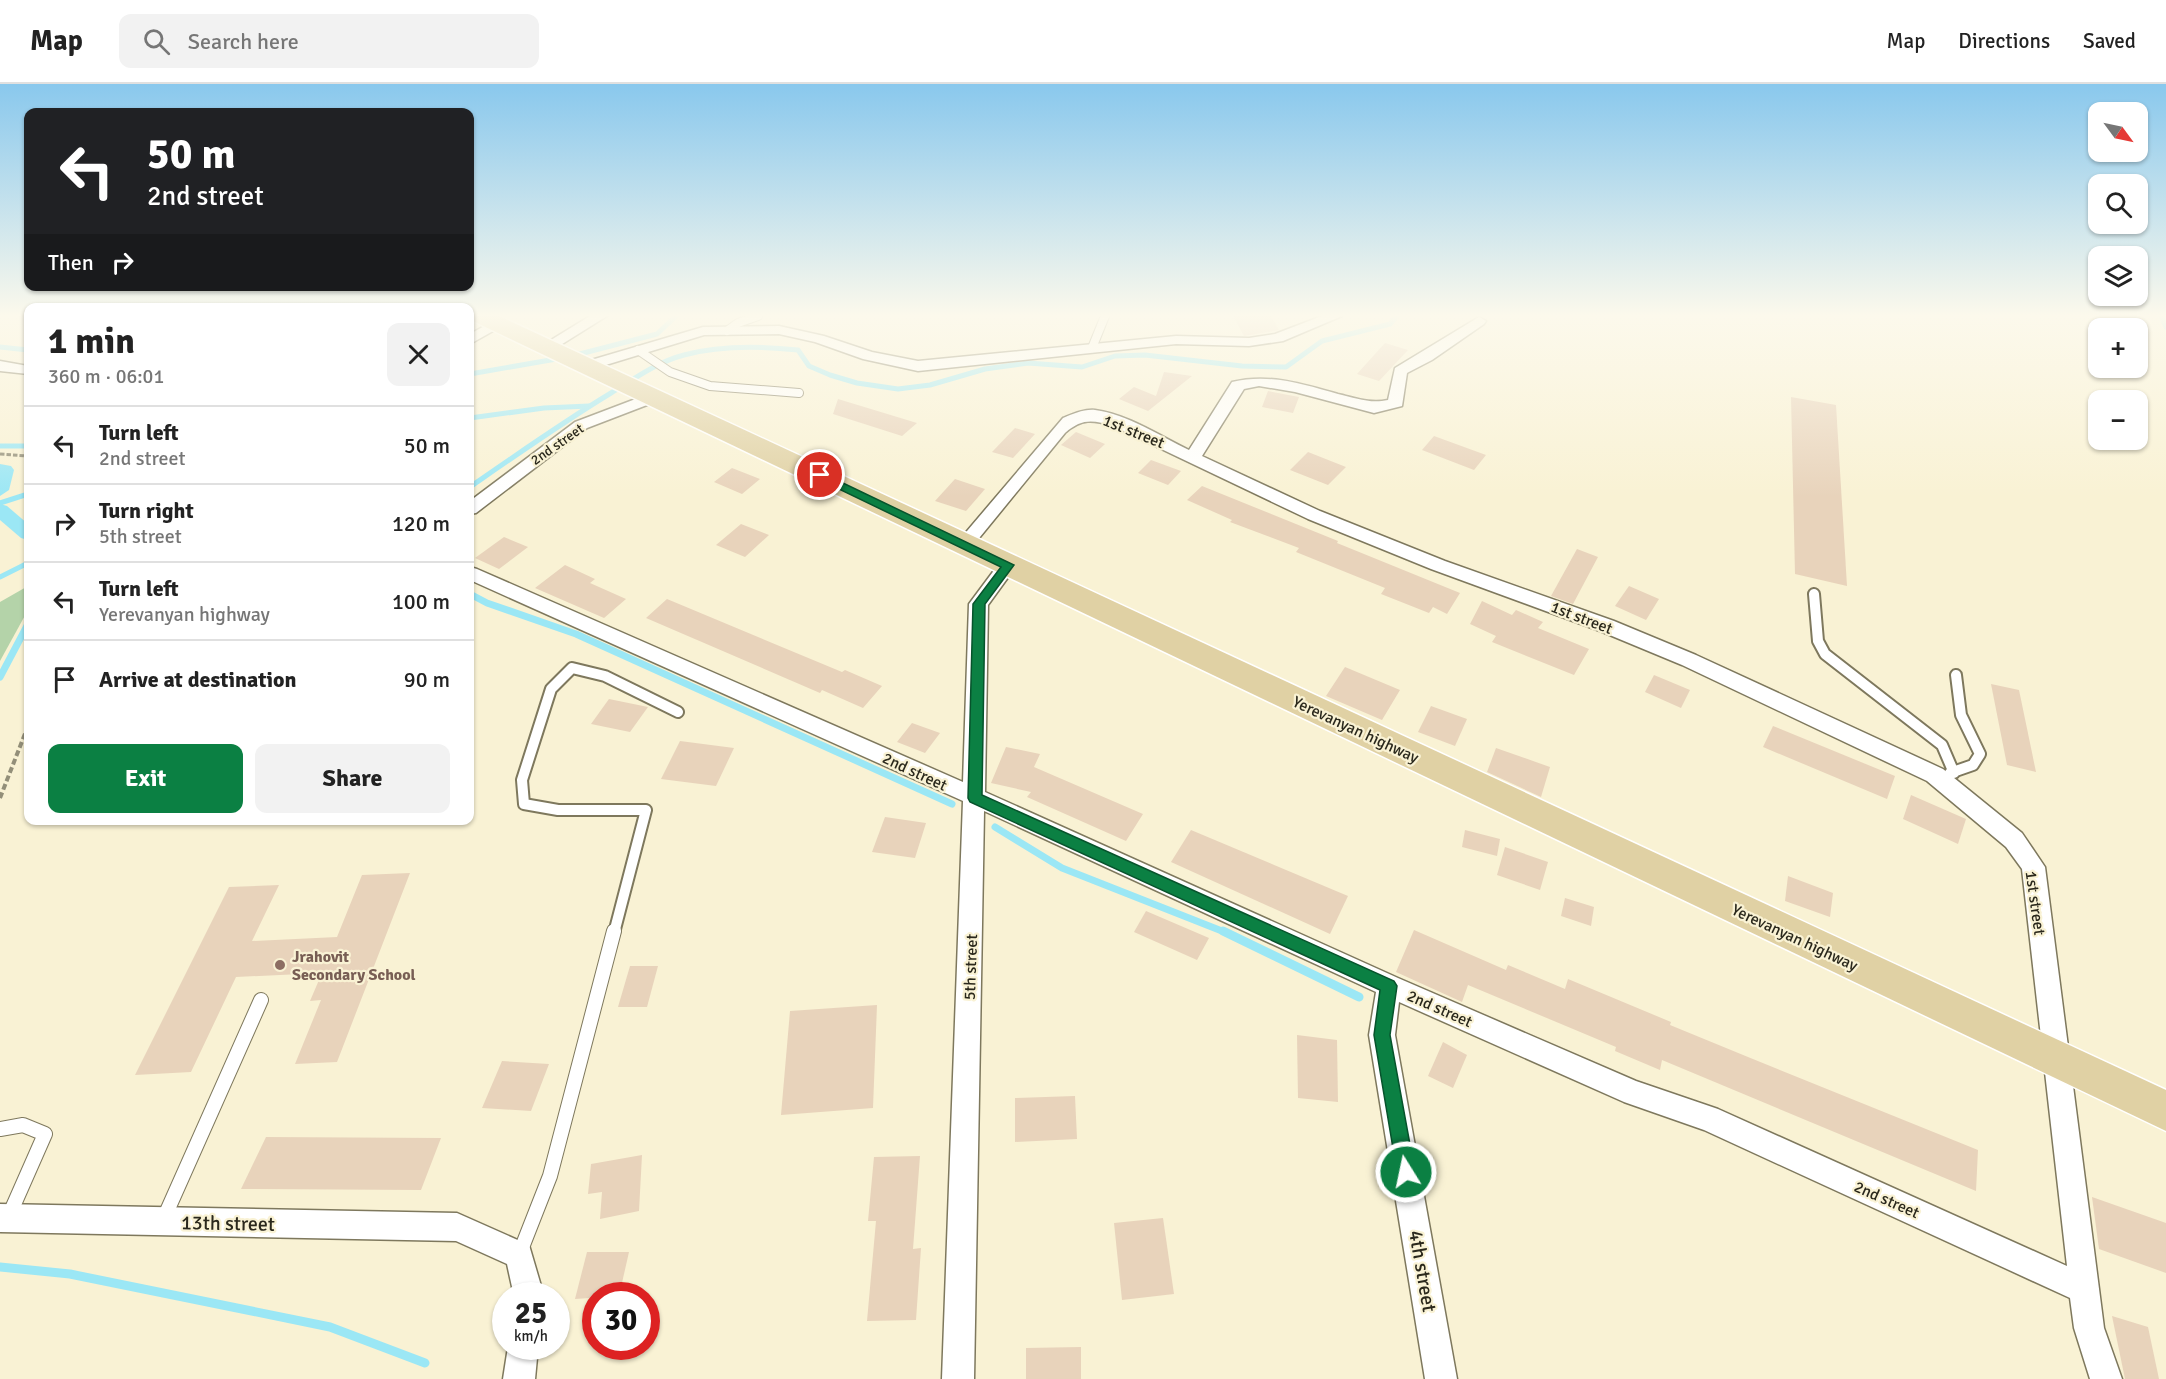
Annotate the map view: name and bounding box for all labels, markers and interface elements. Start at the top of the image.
search box [119,14,539,68]
text: Map [30,24,83,58]
icon: search [140,25,173,58]
text: Search here [188,28,299,55]
text: Map [1887,28,1925,54]
text: Directions [1958,28,2050,54]
text: Saved [2083,28,2136,54]
north arrow [2088,102,2148,162]
map controls [2088,102,2148,450]
text: 50 m [147,129,236,180]
icon: left [48,132,126,210]
button: search [2088,174,2148,234]
text: 2nd street [147,180,264,213]
icon: right [106,246,139,279]
button: layers [2088,246,2148,306]
text: Then [48,249,94,276]
button: + [2088,318,2148,378]
text: 1 min [48,319,135,364]
button: close [387,323,450,386]
text: 360 m · 06:01 [48,364,164,389]
button: − [2088,390,2148,450]
street label: 1st street [1100,411,1168,453]
text: Turn left [99,419,179,446]
street label: 2nd street [528,420,587,469]
icon: left [48,429,81,462]
text: 50 m [404,432,450,459]
text: 2nd street [99,446,185,471]
pin [794,449,845,500]
icon: arrive [803,458,836,491]
text: Turn right [99,497,194,524]
icon: right [48,507,81,540]
text: 120 m [392,510,450,537]
text: 5th street [99,524,182,549]
text: Turn left [99,575,179,602]
icon: left [48,585,81,618]
text: 100 m [392,588,450,615]
street label: 1st street [1548,597,1616,639]
text: Yerevanyan highway [99,602,270,627]
icon: arrive [48,663,81,696]
text: Arrive at destination [99,666,296,693]
text: 90 m [404,666,450,693]
street label: Yerevanyan highway [1289,692,1422,768]
button: Exit [48,744,243,813]
button: Share [255,744,450,813]
street label: 2nd street [879,748,951,796]
street label: 1st street [2021,870,2049,937]
street label: Yerevanyan highway [1728,900,1861,976]
street label: 5th street [960,933,982,1001]
place label: Jrahovit Secondary School [292,947,416,985]
marker: Jrahovit Secondary School [273,958,287,972]
street label: 2nd street [1404,986,1476,1032]
position arrow [1374,1140,1438,1204]
street label: 2nd street [1851,1177,1923,1223]
street label: 13th street [181,1210,275,1237]
street label: 4th street [1403,1228,1442,1314]
speed limit sign: 30 [582,1282,660,1360]
text: 25 [515,1295,547,1332]
text: km/h [514,1327,548,1345]

